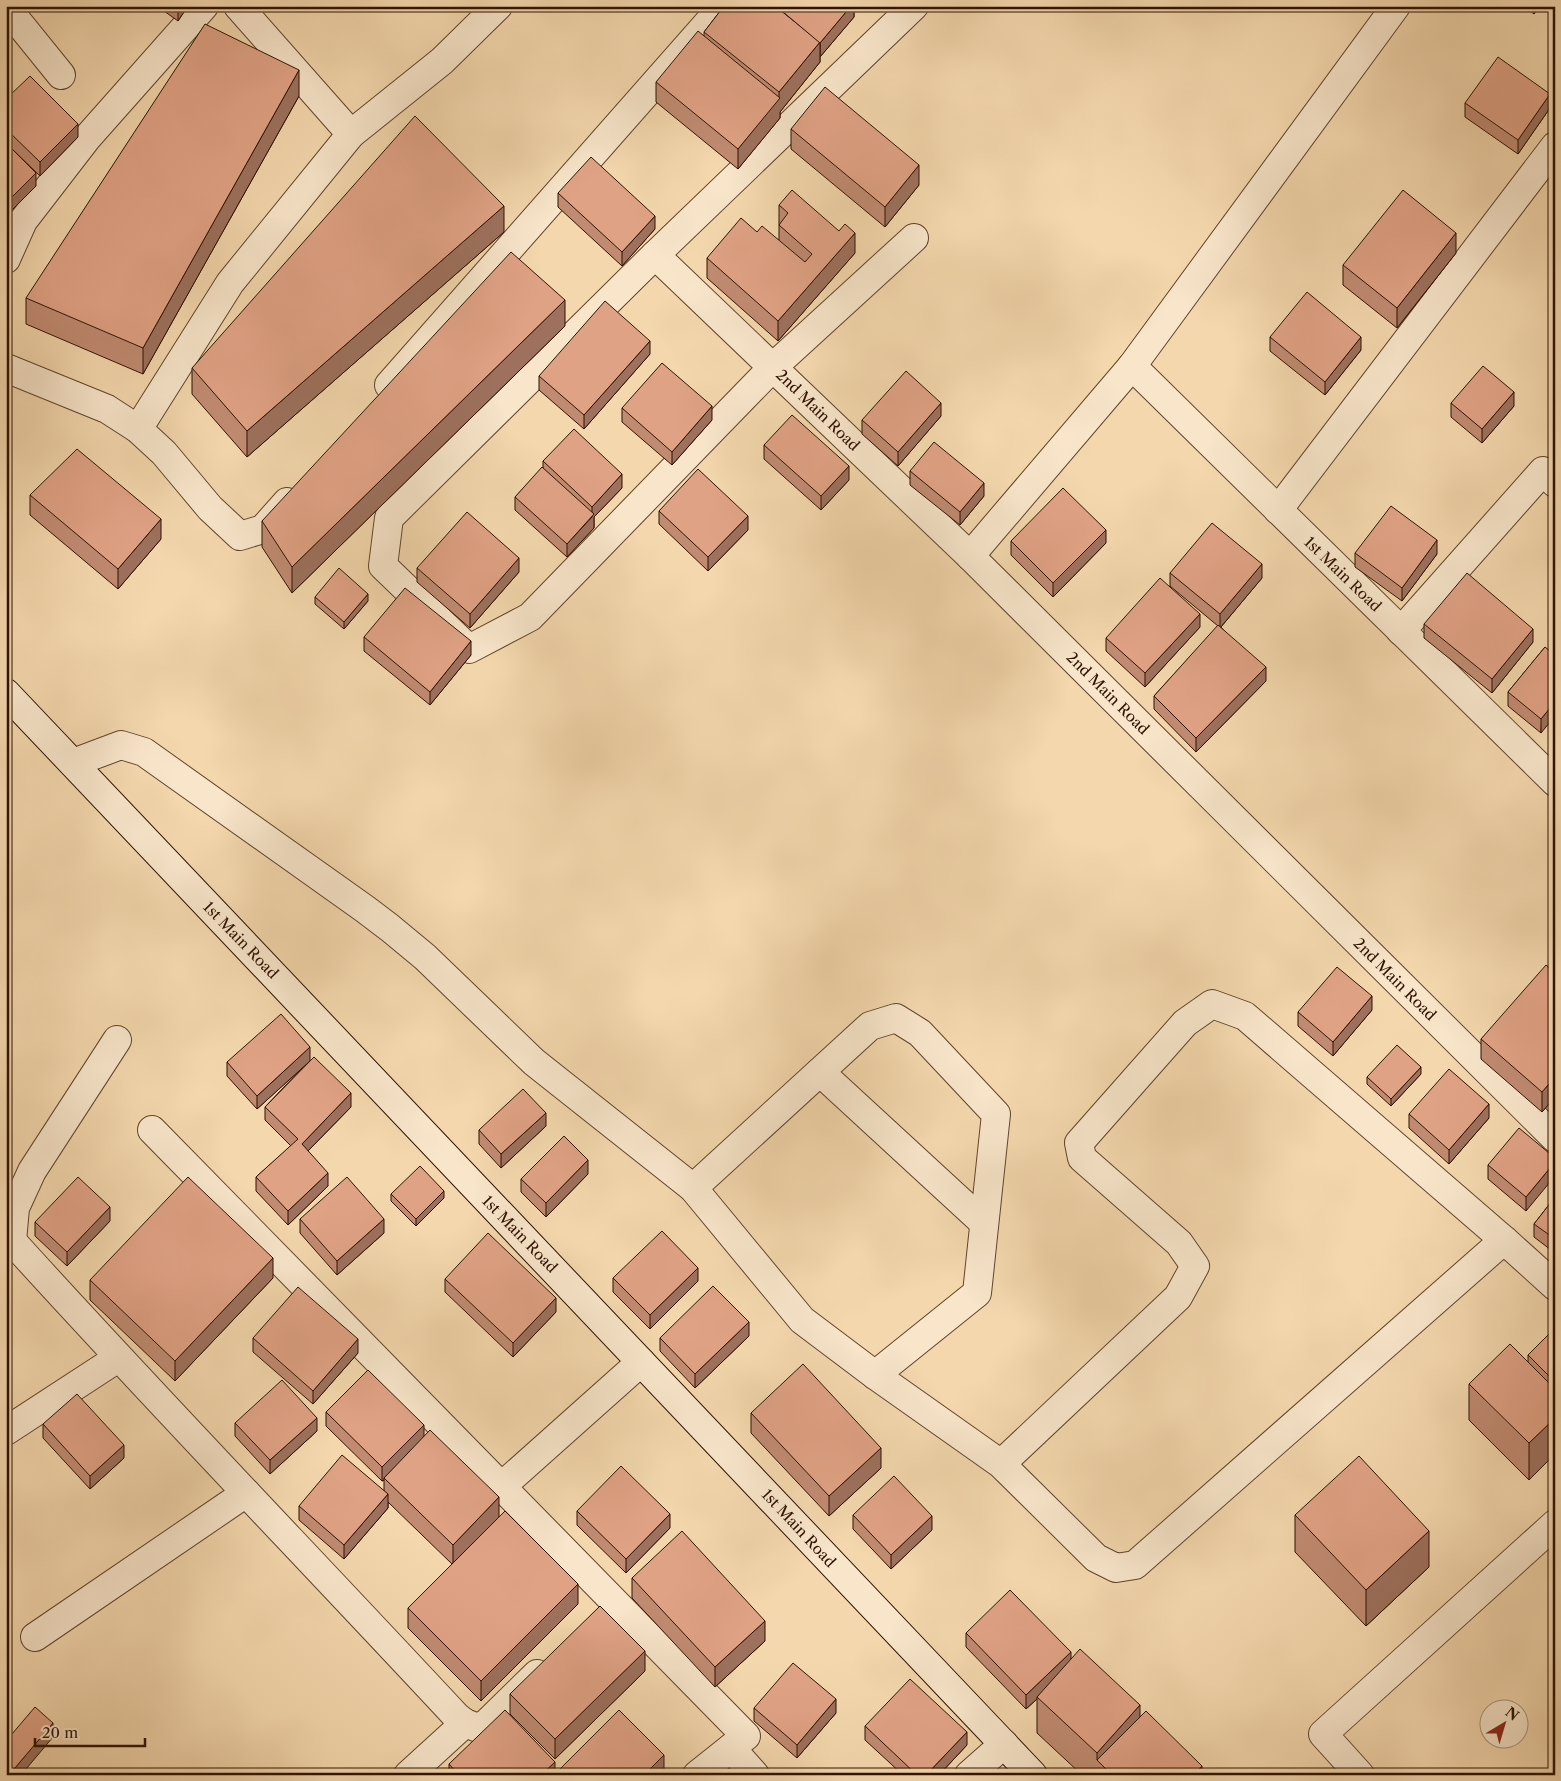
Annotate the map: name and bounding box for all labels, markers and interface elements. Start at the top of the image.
street label: 2nd Main Road [772,365,864,455]
street label: 1st Main Road [1300,532,1386,616]
street label: 2nd Main Road [1063,648,1153,738]
street label: 1st Main Road [199,897,283,983]
street label: 2nd Main Road [1350,934,1440,1024]
street label: 1st Main Road [478,1191,562,1277]
street label: 1st Main Road [758,1485,840,1571]
north arrow [1478,1698,1528,1748]
text: N [1502,1703,1522,1725]
scale bar [35,1716,145,1748]
text: 20 m [42,1723,78,1742]

